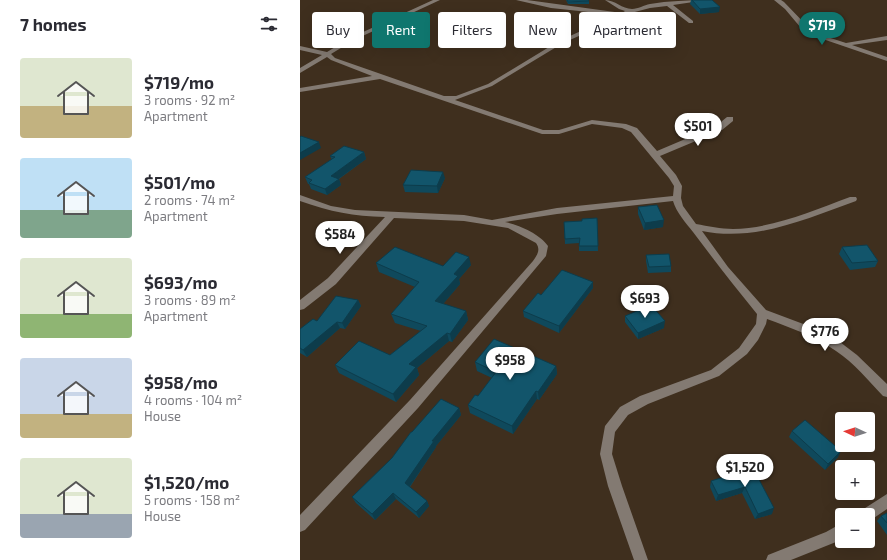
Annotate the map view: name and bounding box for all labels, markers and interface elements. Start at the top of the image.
chip: Buy [312,12,364,48]
chip: Rent [372,12,430,48]
chip: Filters [438,12,506,48]
chip: New [514,12,571,48]
chip: Apartment [579,12,676,48]
pin: $719 [798,12,846,46]
icon: filters [258,13,280,35]
text: 7 homes [20,14,87,34]
text: $719 [808,17,836,33]
text: $719/mo [144,72,214,92]
icon: home [52,74,100,122]
text: 3 rooms · 92 m² [144,92,235,108]
text: Apartment [144,108,208,124]
pin: $501 [674,113,722,147]
text: $501 [684,118,712,134]
text: $501/mo [144,172,215,192]
icon: home [52,174,100,222]
text: 2 rooms · 74 m² [144,192,235,208]
text: Apartment [144,208,208,224]
pin: $584 [316,221,364,255]
text: $584 [324,226,356,242]
text: $693/mo [144,272,217,292]
icon: home [52,274,100,322]
pin: $693 [621,285,669,319]
text: $693 [630,290,660,306]
text: 3 rooms · 89 m² [144,292,236,308]
text: Apartment [144,308,208,324]
pin: $776 [801,318,849,352]
text: $776 [811,323,839,339]
pin: $958 [486,347,534,381]
text: $958 [495,352,525,368]
text: $958/mo [144,372,218,392]
icon: home [52,374,100,422]
text: 4 rooms · 104 m² [144,392,242,408]
text: House [144,408,181,424]
north arrow [835,412,875,452]
map controls [835,412,875,548]
pin: $1,520 [712,454,778,488]
text: $1,520 [725,459,765,475]
button: + [835,460,875,500]
text: $1,520/mo [144,472,229,492]
icon: home [52,474,100,522]
text: 5 rooms · 158 m² [144,492,240,508]
text: House [144,508,181,524]
button: − [835,508,875,548]

